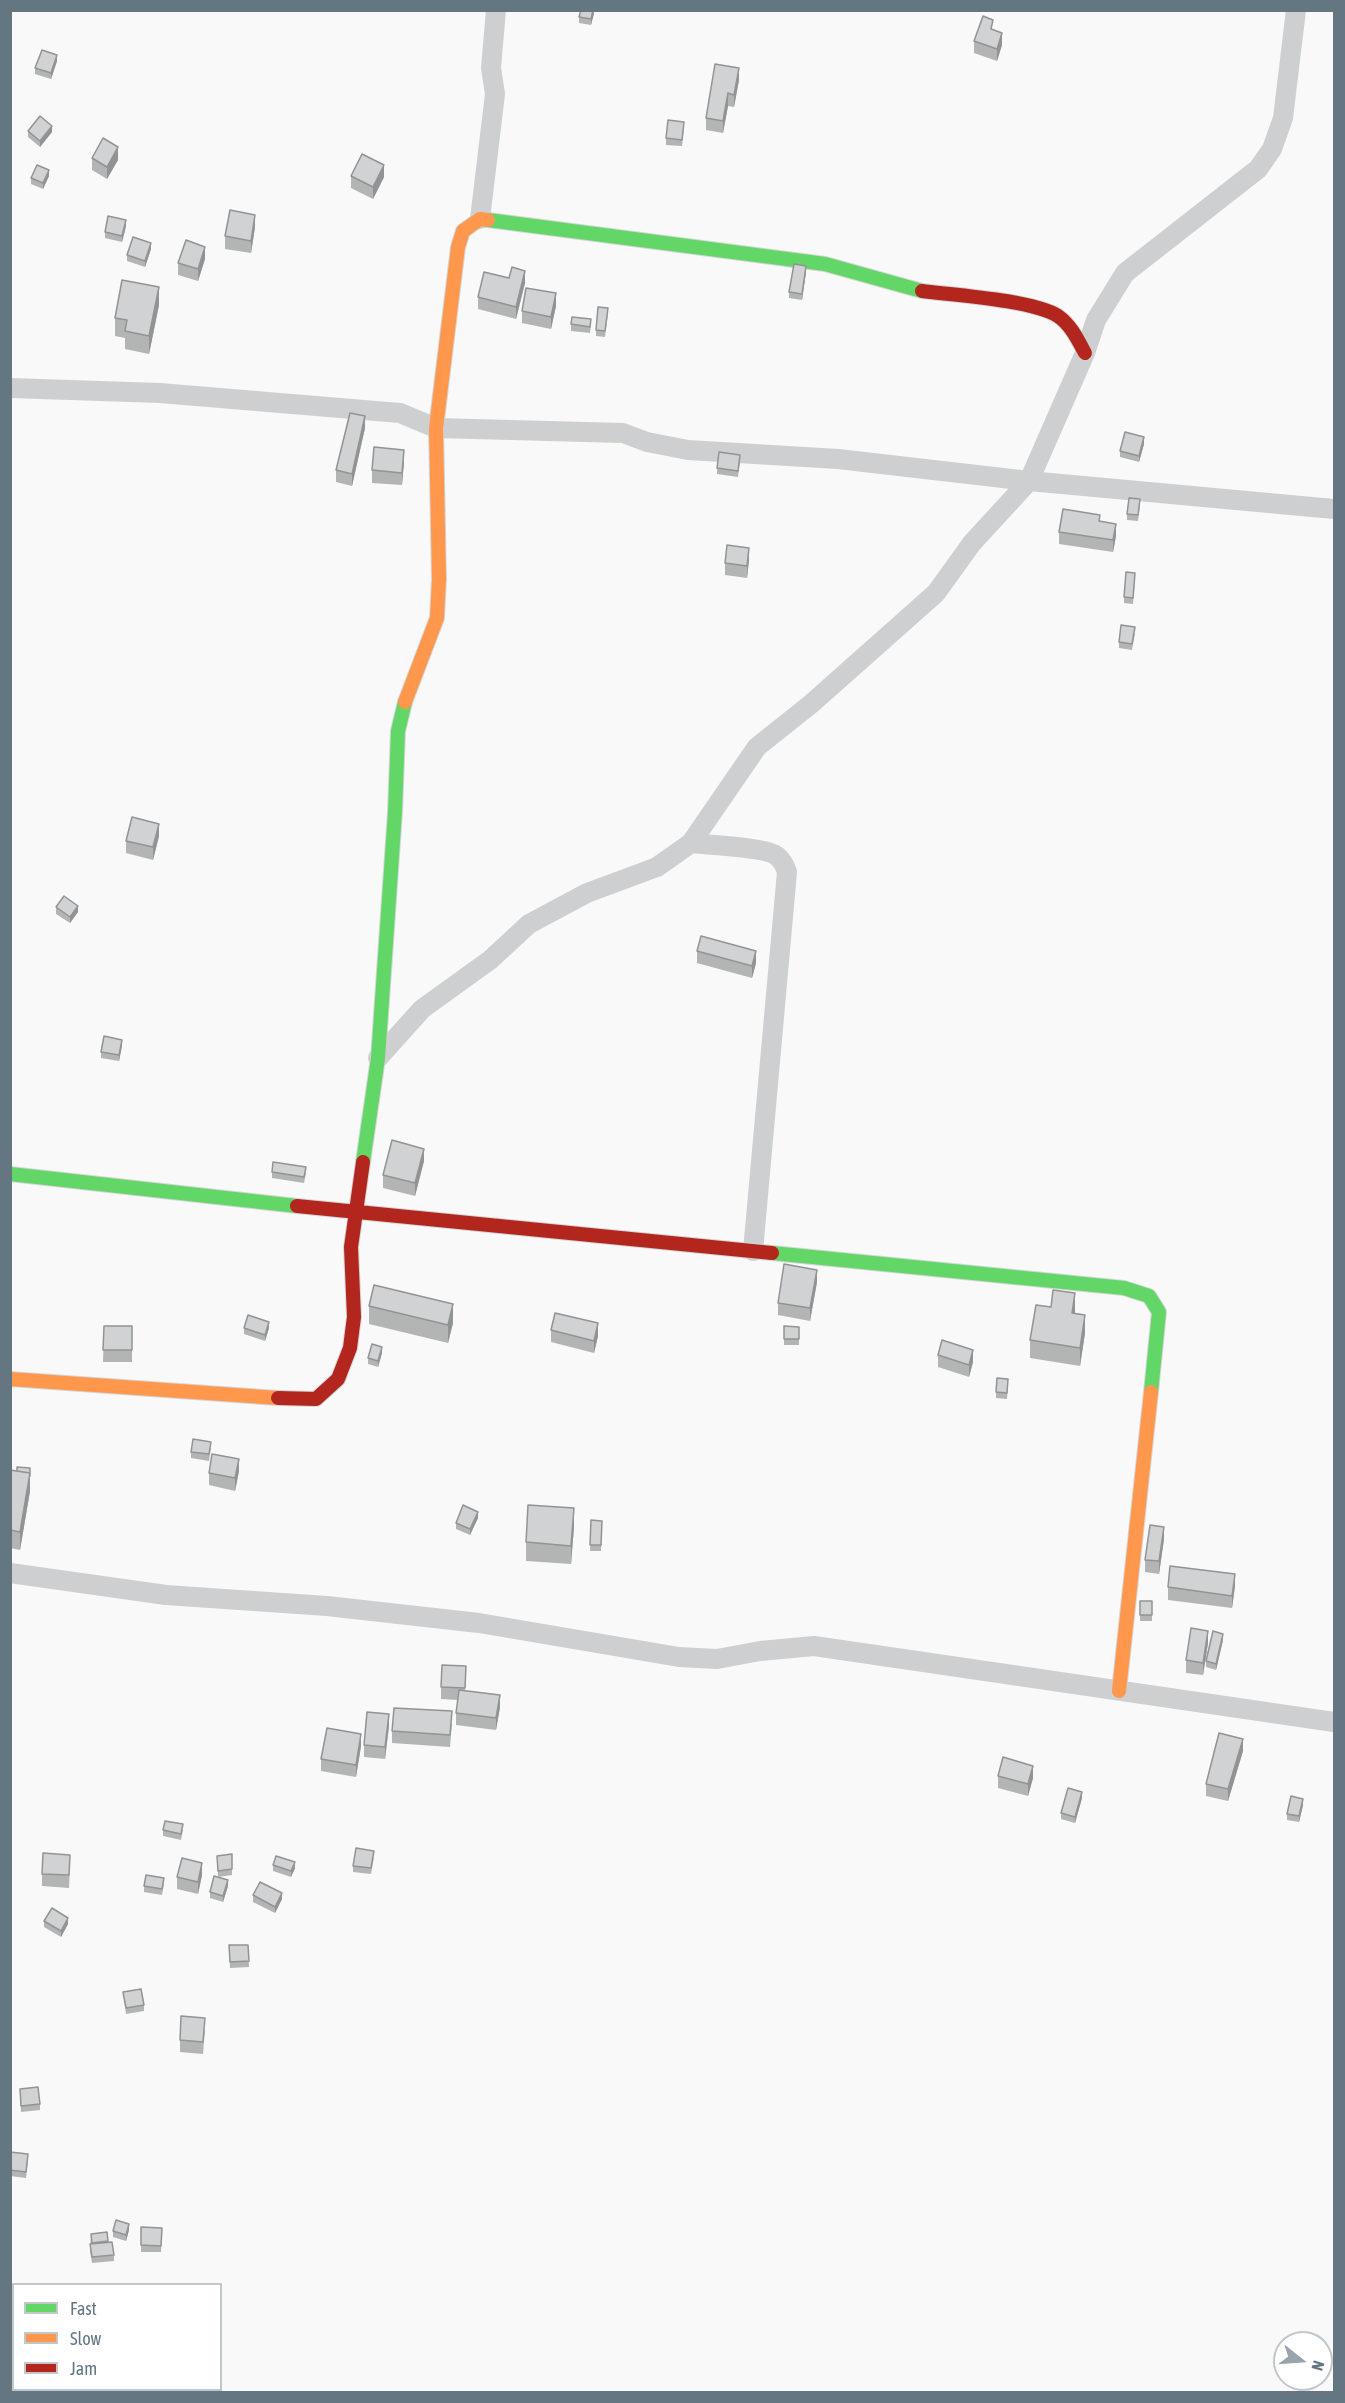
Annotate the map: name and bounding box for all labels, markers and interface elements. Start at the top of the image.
legend [12,2283,222,2391]
text: Fast [70,2298,97,2319]
text: Slow [70,2328,101,2349]
north arrow [1273,2331,1333,2391]
text: Jam [70,2358,97,2379]
text: N [1308,2359,1328,2373]

